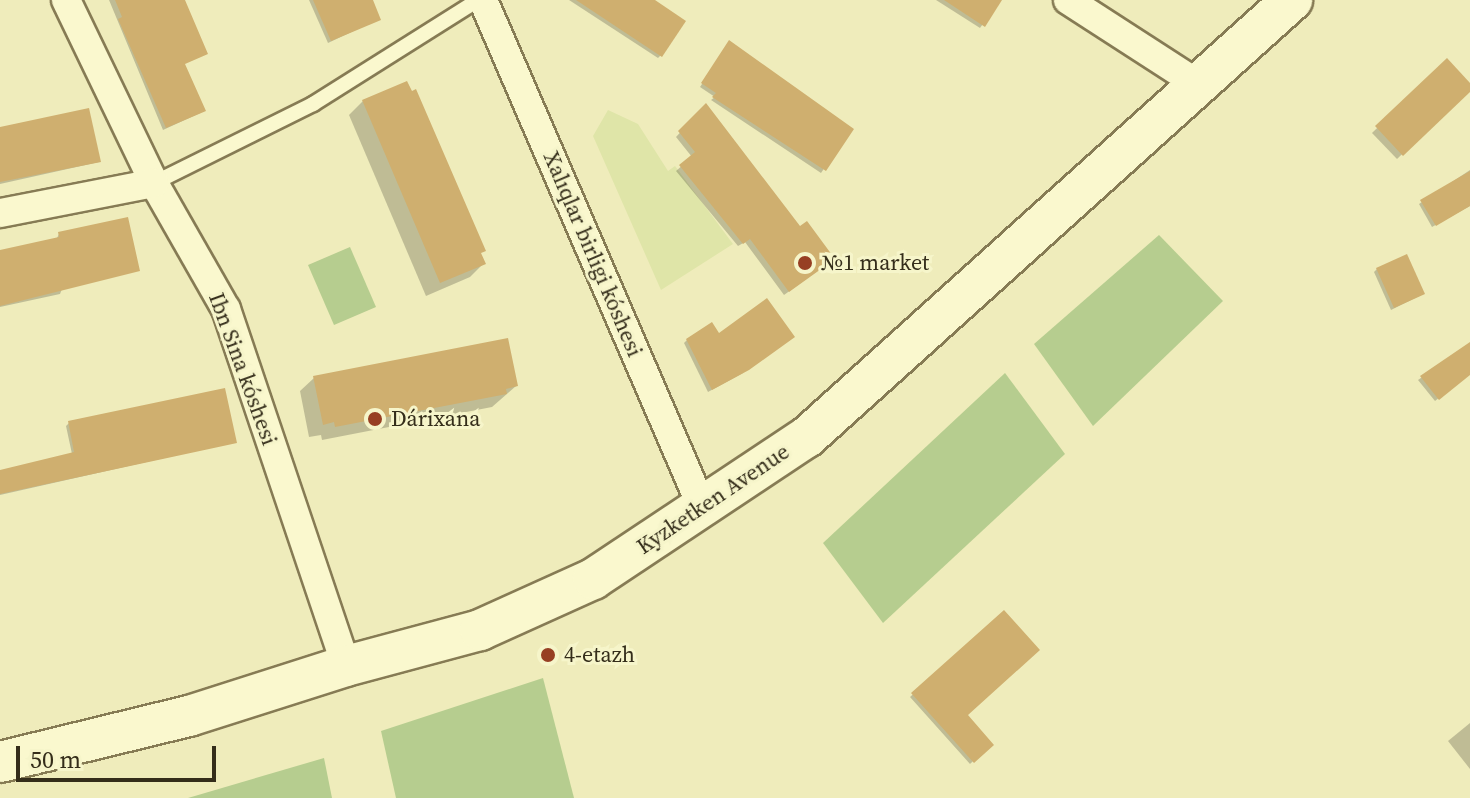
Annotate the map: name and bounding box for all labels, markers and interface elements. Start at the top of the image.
street label: Xalıqlar birligi kóshesi [538,147,648,361]
place label: №1 market [821,250,929,276]
marker: №1 market [796,254,814,272]
street label: Ibn Sina kóshesi [203,289,283,449]
place label: Dárixana [391,406,480,432]
marker: Dárixana [366,410,384,428]
street label: Kyzketken Avenue [632,438,794,560]
place label: 4-etazh [564,642,635,668]
marker: 4-etazh [539,646,557,664]
scale bar [20,730,220,780]
text: 50 m [30,743,81,776]

